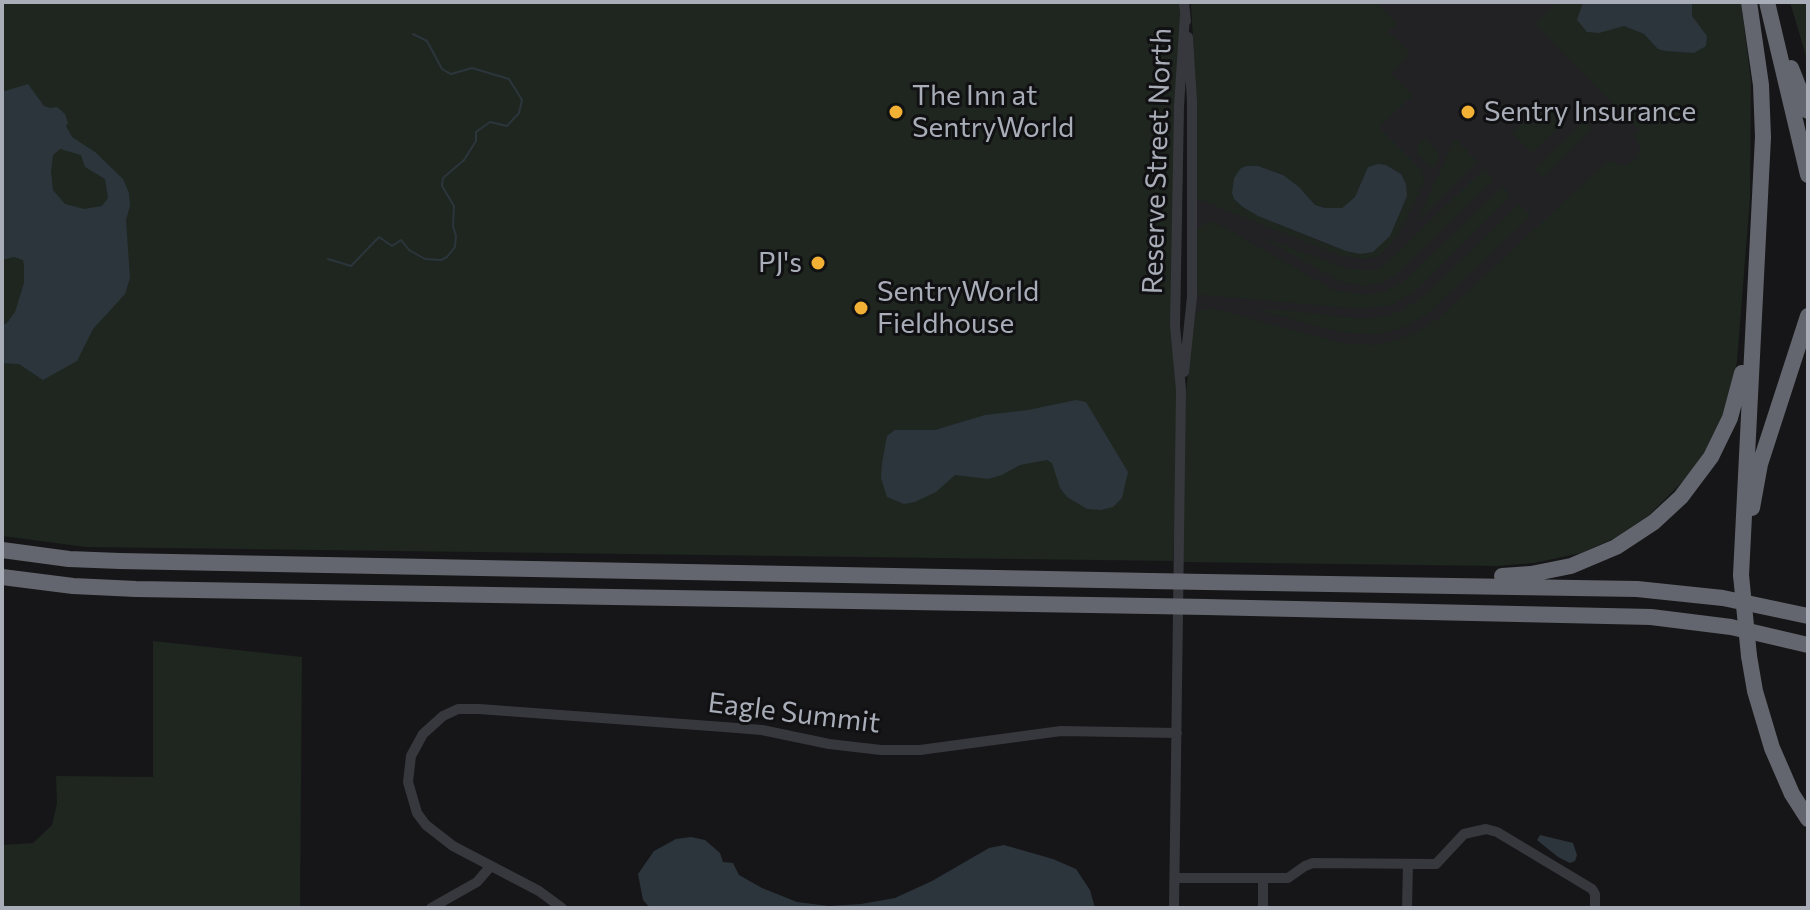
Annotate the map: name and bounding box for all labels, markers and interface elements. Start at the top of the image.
street label: Reserve Street North [1136,27,1178,295]
place label: The Inn at SentryWorld [912,79,1074,145]
place label: Sentry Insurance [1484,95,1696,129]
marker: The Inn at SentryWorld [887,103,905,121]
marker: Sentry Insurance [1459,103,1477,121]
place label: PJ's [758,246,802,280]
marker: PJ's [809,254,827,272]
place label: SentryWorld Fieldhouse [877,275,1039,341]
marker: SentryWorld Fieldhouse [852,299,870,317]
street label: Eagle Summit [706,686,882,740]

